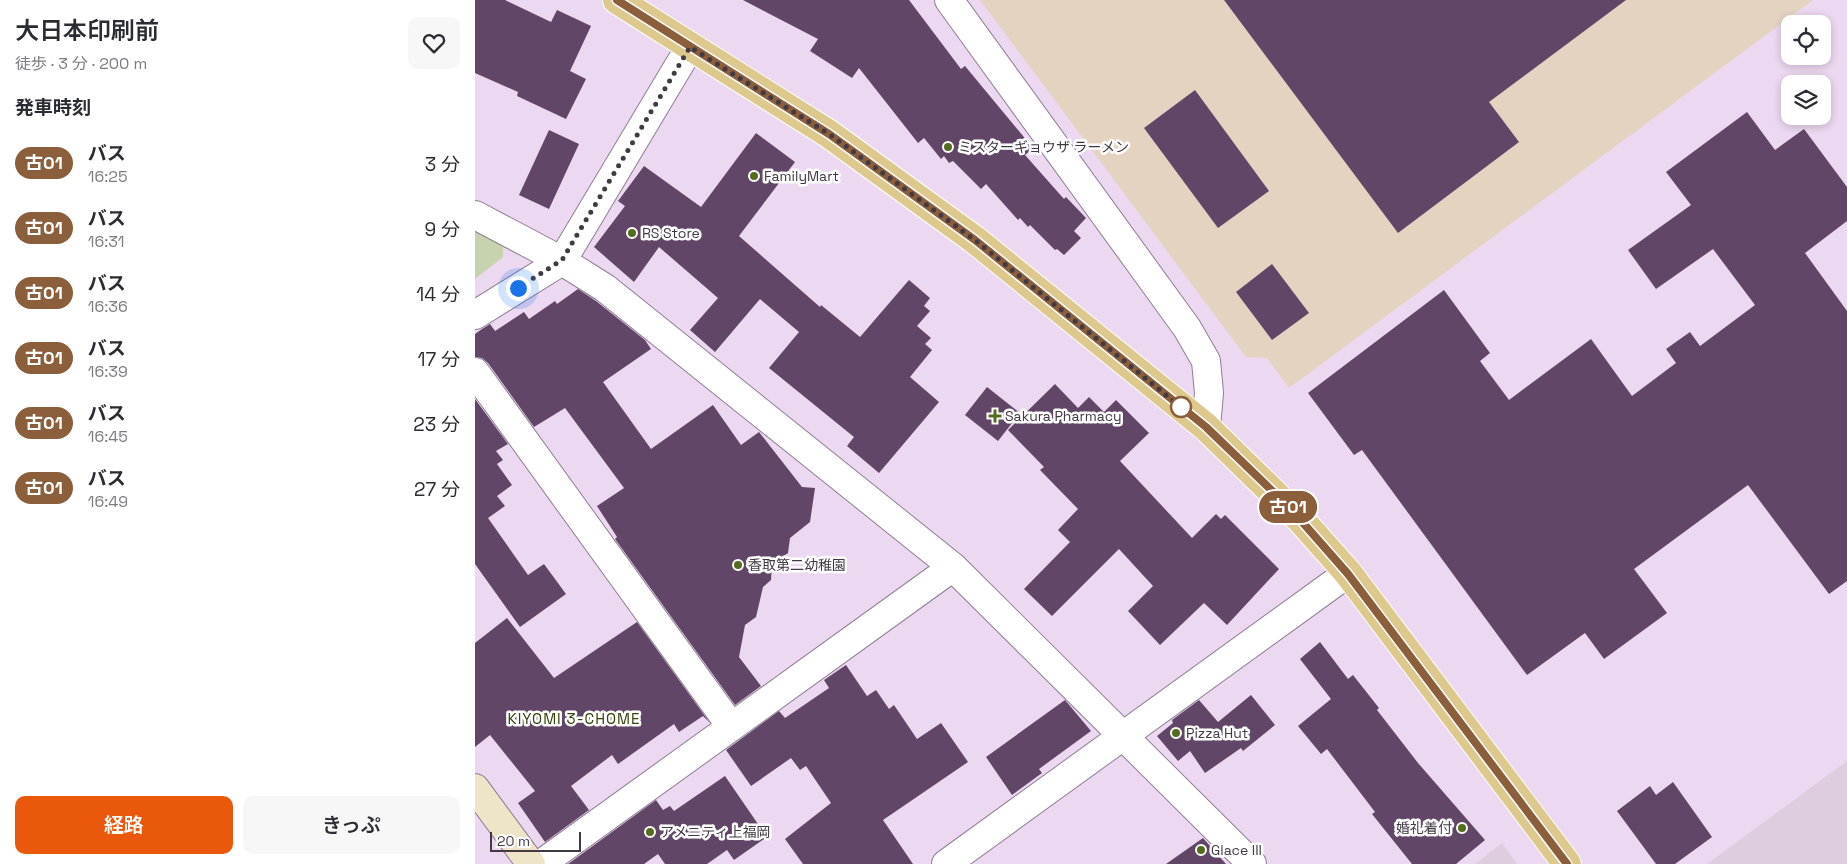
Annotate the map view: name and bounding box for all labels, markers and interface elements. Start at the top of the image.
text: 大日本印刷前 [15,15,159,46]
map controls [1781,15,1831,125]
button: locate [1781,15,1831,65]
button: heart [408,17,460,69]
text: 徒歩 · 3 分 · 200 m [15,53,147,74]
button: layers [1781,75,1831,125]
text: 発車時刻 [15,95,91,120]
place label: ミスターギョウザ ラーメン [958,138,1129,156]
text: バス [88,141,126,166]
marker: ミスターギョウザ ラーメン [942,141,954,153]
text: 古01 [25,151,63,174]
text: 3 分 [425,152,460,177]
text: 16:25 [88,166,128,187]
place label: FamilyMart [764,167,839,185]
marker: FamilyMart [748,170,760,182]
text: バス [88,206,126,231]
text: 古01 [25,216,63,239]
text: 9 分 [424,217,460,242]
place label: RS Store [642,224,700,242]
marker: RS Store [626,227,638,239]
text: 16:31 [88,231,124,252]
text: バス [88,271,126,296]
your location [506,276,531,301]
text: 古01 [25,281,63,304]
text: 14 分 [416,282,460,307]
text: 16:36 [88,296,128,317]
text: バス [88,336,126,361]
text: 古01 [25,346,63,369]
text: 17 分 [417,347,460,372]
text: 16:39 [88,361,128,382]
unlabelled marker [1170,396,1192,418]
text: バス [88,401,126,426]
place label: Sakura Pharmacy [1005,407,1122,425]
marker: Sakura Pharmacy [989,410,1001,422]
text: 古01 [25,411,63,434]
text: 23 分 [413,412,460,437]
text: 16:45 [88,426,128,447]
text: バス [88,466,126,491]
text: 古01 [25,476,63,499]
text: 27 分 [414,477,460,502]
text: 16:49 [88,491,128,512]
line badge: 古01 [1259,491,1317,523]
text: 古01 [1269,495,1307,518]
place label: 香取第二幼稚園 [748,556,846,574]
marker: 香取第二幼稚園 [732,559,744,571]
district label: KIYOMI 3-CHOME [508,709,640,728]
place label: Pizza Hut [1186,724,1248,742]
marker: Pizza Hut [1170,727,1182,739]
button: 経路 [15,796,233,854]
button: きっぷ [243,796,460,854]
place label: 婚礼着付 [1396,819,1452,837]
marker: 婚礼着付 [1456,822,1468,834]
place label: アメニティ上福岡 [660,823,770,841]
marker: アメニティ上福岡 [644,826,656,838]
scale bar [490,829,581,852]
text: 20 m [497,832,530,850]
place label: Glace III [1211,841,1262,859]
marker: Glace III [1195,844,1207,856]

